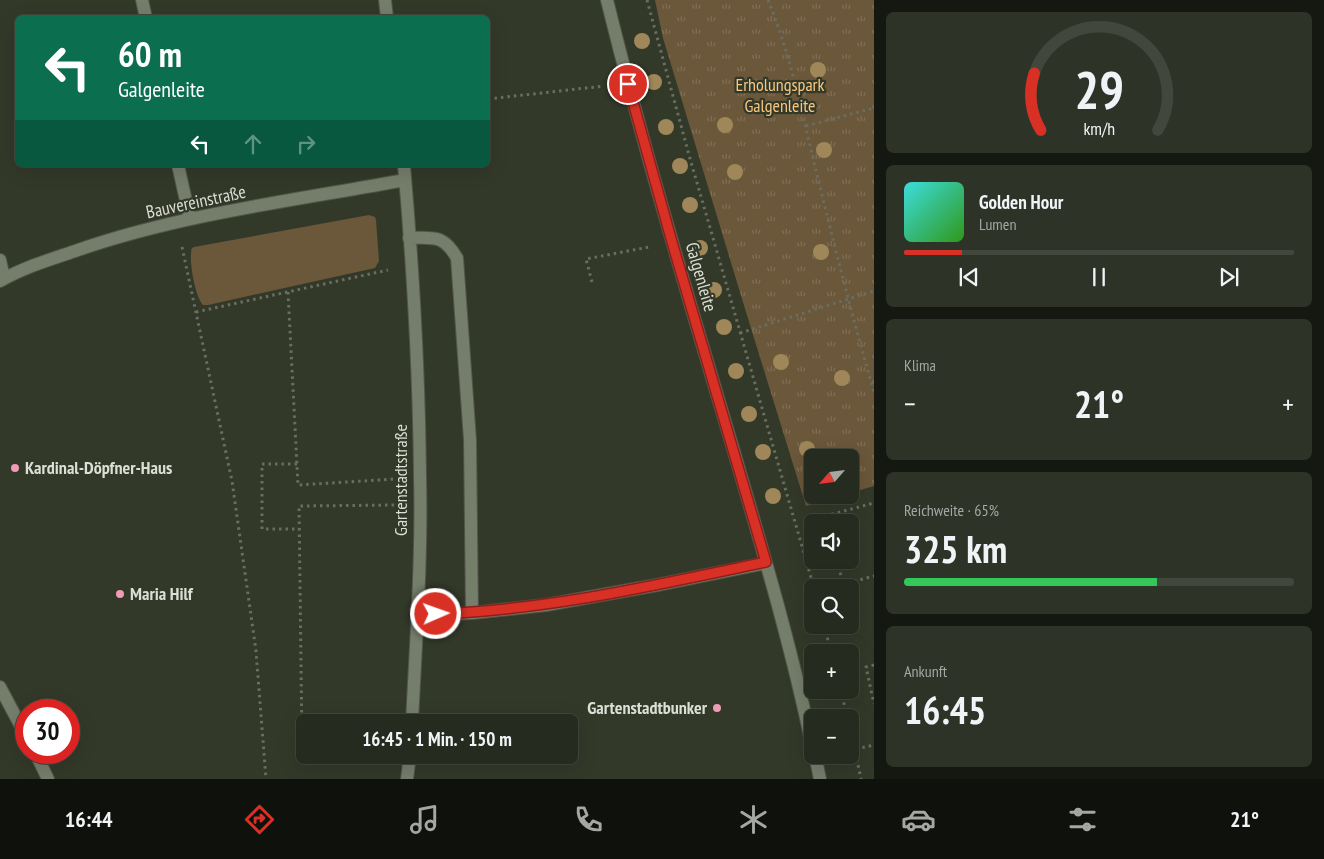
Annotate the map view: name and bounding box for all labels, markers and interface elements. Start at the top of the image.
text: 60 m [118,31,182,77]
icon: left [35,35,100,100]
text: 29 [1074,56,1124,123]
pin [607,63,649,105]
icon: arrive [614,70,642,98]
park label: Erholungspark Galgenleite [735,73,825,117]
text: Galgenleite [118,75,205,103]
text: km/h [1083,117,1115,140]
icon: left [186,130,214,158]
icon: ahead [239,130,267,158]
icon: right [292,130,320,158]
street label: Bauvereinstraße [144,180,248,223]
text: Golden Hour [979,190,1063,214]
text: Lumen [979,214,1016,234]
street label: Galgenleite [681,239,722,314]
icon: previous [955,263,983,291]
icon: pause [1085,263,1113,291]
icon: next [1215,263,1243,291]
text: Klima [904,355,936,375]
text: 21° [1074,379,1124,428]
text: − [904,385,916,422]
text: + [1282,385,1294,422]
street label: Gartenstadtstraße [389,424,412,536]
north arrow [804,449,859,504]
map controls [804,449,859,764]
place label: Kardinal-Döpfner-Haus [25,456,172,479]
marker: Kardinal-Döpfner-Haus [9,462,21,474]
text: Reichweite · 65% [904,500,999,520]
button: sound [804,514,859,569]
text: 325 km [904,524,1007,573]
button: search [804,579,859,634]
place label: Maria Hilf [130,582,194,605]
position arrow [409,587,461,639]
marker: Maria Hilf [114,588,126,600]
button: + [804,644,859,699]
text: Ankunft [904,661,947,681]
text: 16:45 [904,685,986,734]
place label: Gartenstadtbunker [587,696,708,719]
speed limit sign: 30 [15,699,80,764]
marker: Gartenstadtbunker [711,702,723,714]
button: − [804,709,859,764]
text: 16:45 · 1 Min. · 150 m [362,727,512,751]
icon: directions [242,802,277,837]
icon: music [407,802,442,837]
icon: phone [571,802,606,837]
icon: climate [736,802,771,837]
icon: car [901,802,936,837]
icon: filters [1065,802,1100,837]
text: 16:44 [65,805,112,833]
text: 21° [1230,805,1259,833]

